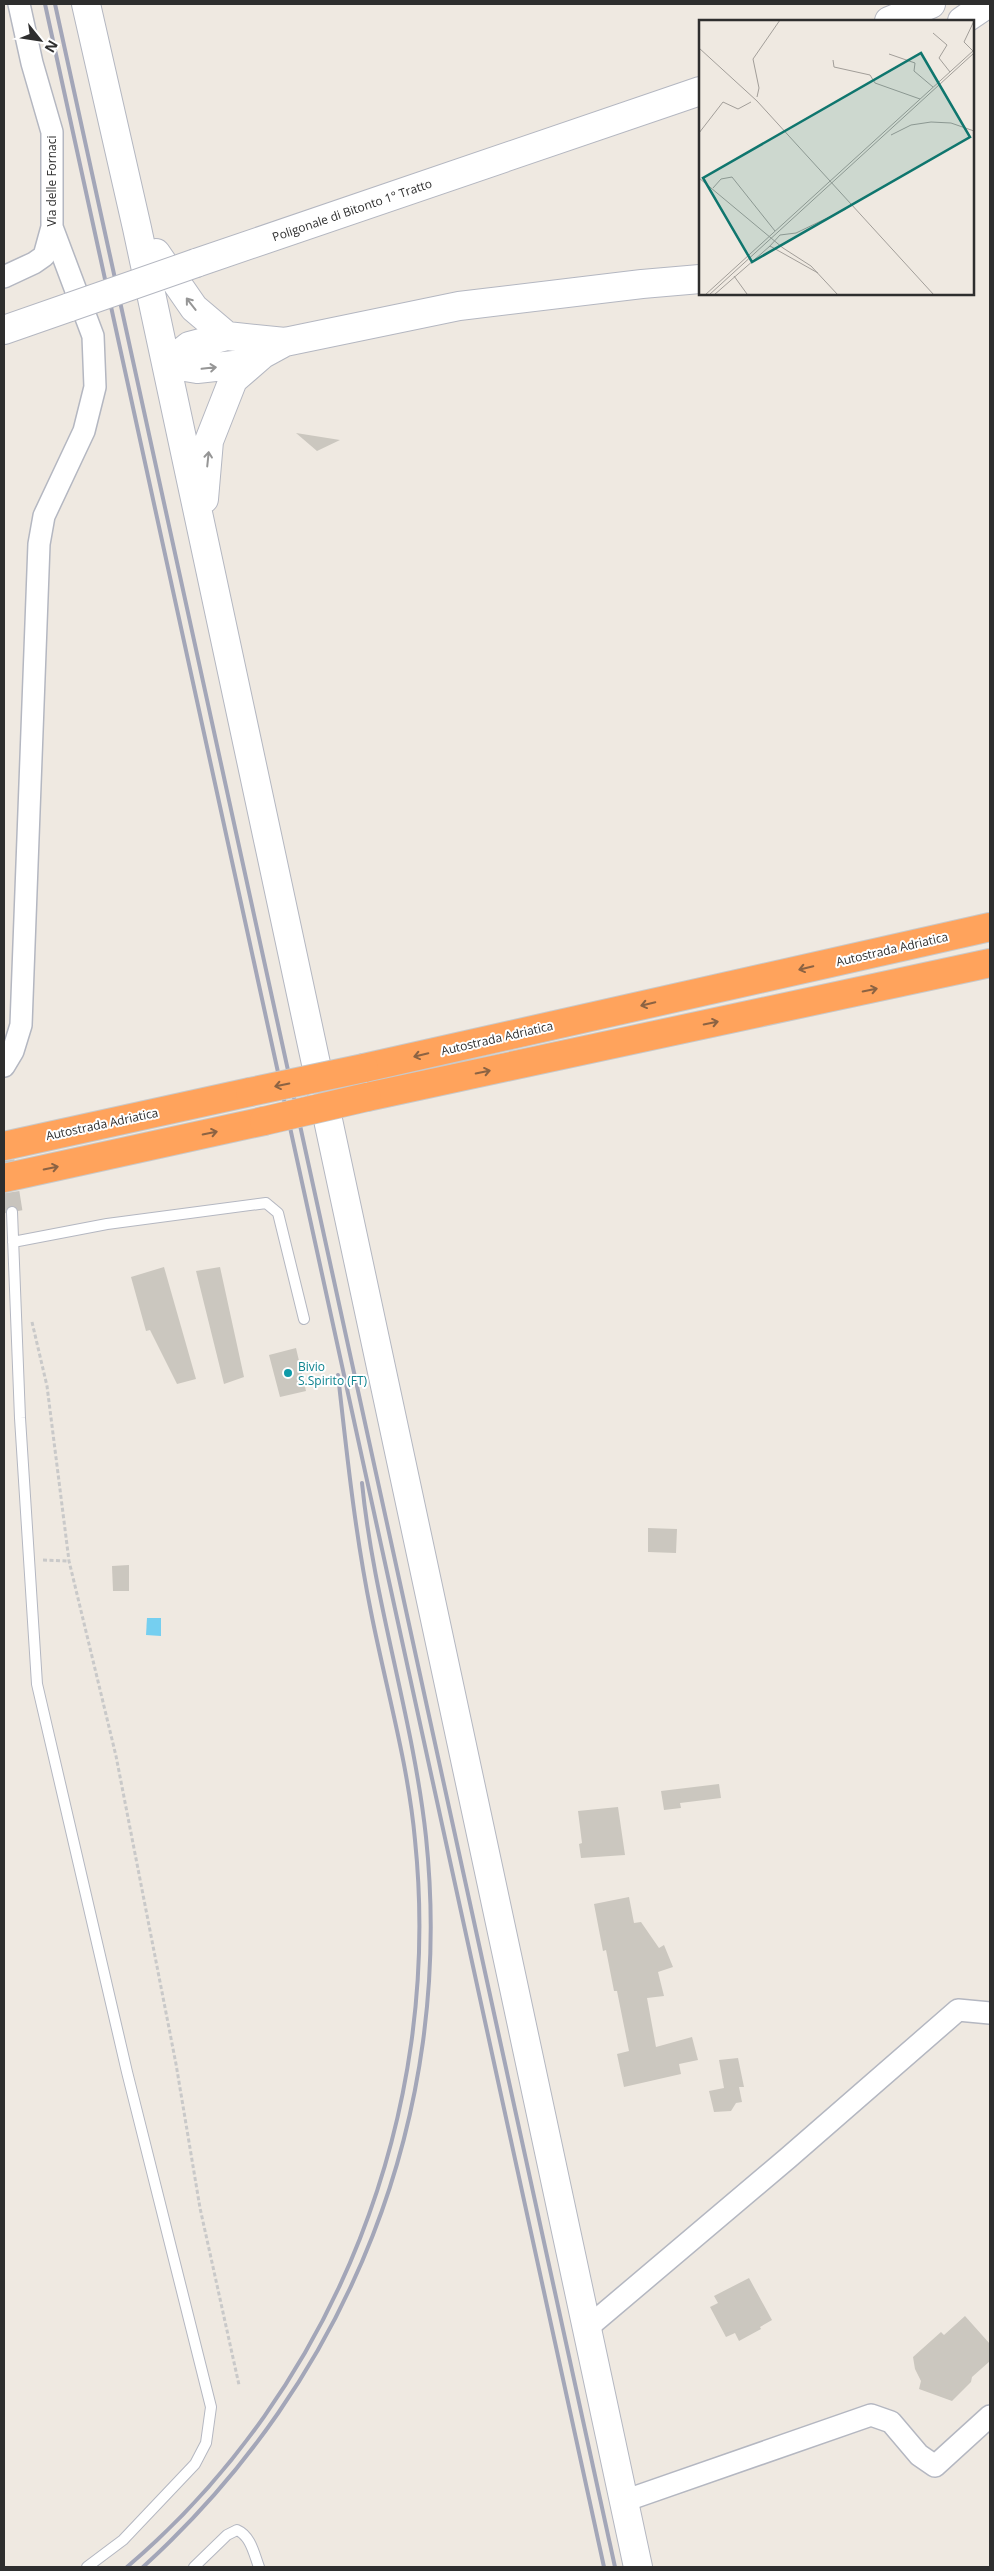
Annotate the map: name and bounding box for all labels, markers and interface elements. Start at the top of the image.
north arrow [15,15,65,65]
inset map [699,20,974,295]
text: N [41,37,63,56]
street label: Via delle Fornaci [43,135,60,227]
street label: Poligonale di Bitonto 1° Tratto [270,175,434,245]
one-way arrow [186,297,197,310]
one-way arrow [201,363,217,373]
one-way arrow [203,452,213,468]
street label: Autostrada Adriatica [834,928,950,970]
one-way arrow [799,964,815,973]
one-way arrow [861,984,877,994]
one-way arrow [640,1000,656,1009]
street label: Autostrada Adriatica [439,1017,555,1059]
one-way arrow [702,1018,718,1028]
one-way arrow [413,1051,429,1060]
one-way arrow [475,1067,491,1076]
one-way arrow [274,1081,290,1091]
street label: Autostrada Adriatica [44,1104,160,1144]
one-way arrow [202,1128,218,1137]
one-way arrow [43,1163,59,1172]
place label: Bivio S.Spirito (FT) [298,1358,368,1389]
marker: Bivio S.Spirito (FT) [282,1367,294,1379]

